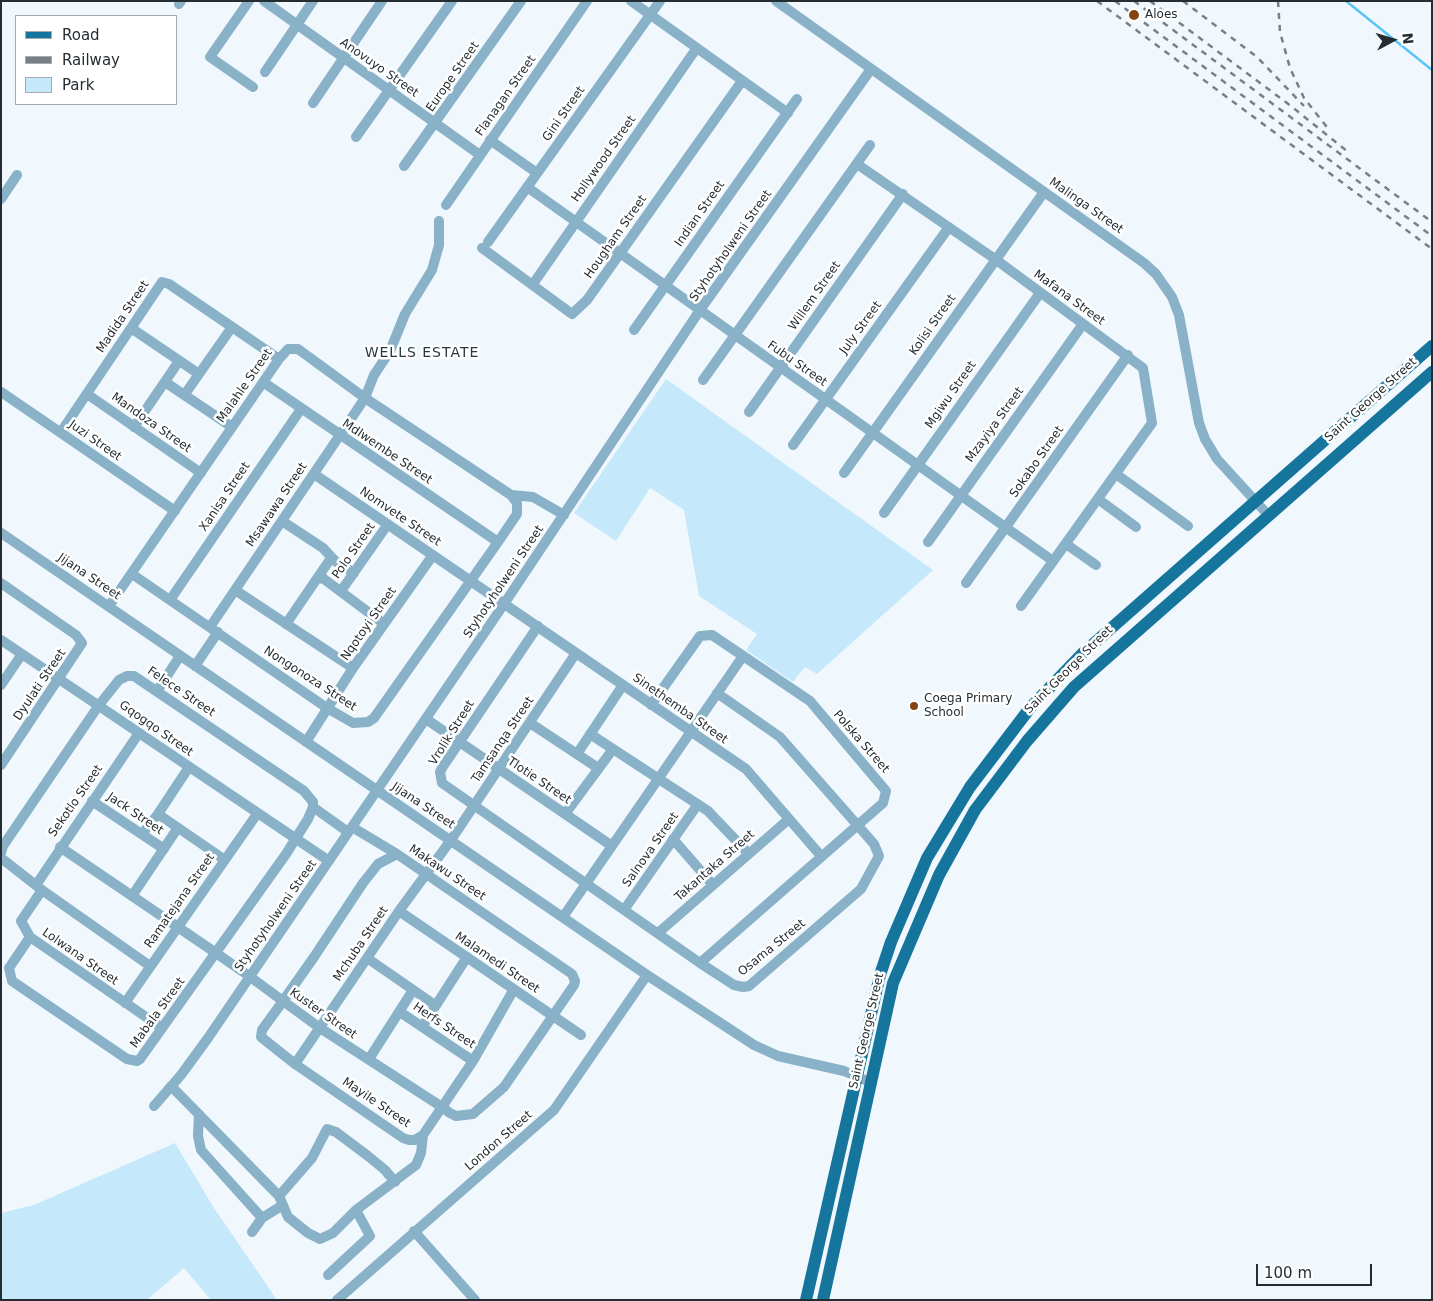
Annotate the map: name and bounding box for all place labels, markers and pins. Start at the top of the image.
marker: Aloes [1127,8,1141,22]
place label: Aloes [1145,8,1178,22]
place label: Coega Primary School [924,692,1012,720]
marker: Coega Primary School [908,700,920,712]

